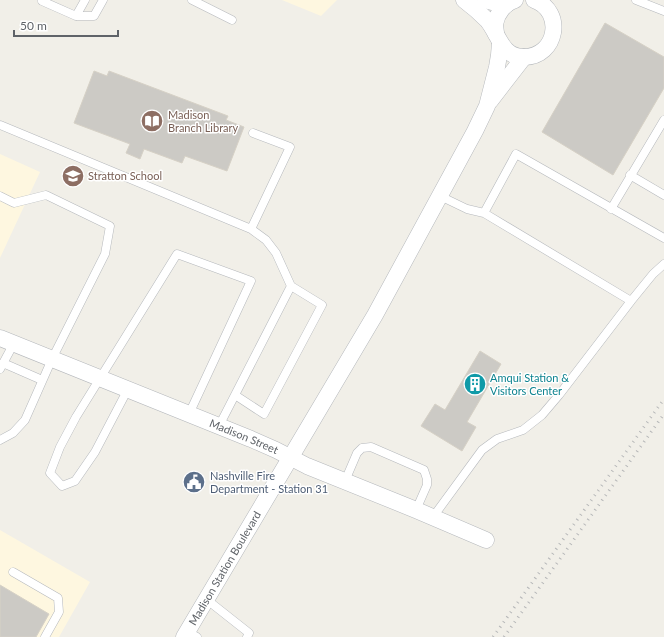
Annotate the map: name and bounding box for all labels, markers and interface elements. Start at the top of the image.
scale bar [14,12,118,38]
text: 50 m [20,18,47,33]
library icon: Madison Branch Library [139,108,165,134]
place label: Madison Branch Library [168,108,239,134]
school or university icon: Stratton School [60,163,86,189]
place label: Stratton School [88,169,162,182]
building icon: Amqui Station & Visitors Center [462,371,488,397]
place label: Amqui Station & Visitors Center [490,371,569,397]
street label: Madison Street [208,416,281,456]
public building icon: Nashville Fire Department - Station 31 [181,469,207,495]
place label: Nashville Fire Department - Station 31 [210,469,328,495]
street label: Madison Station Boulevard [186,509,263,627]

